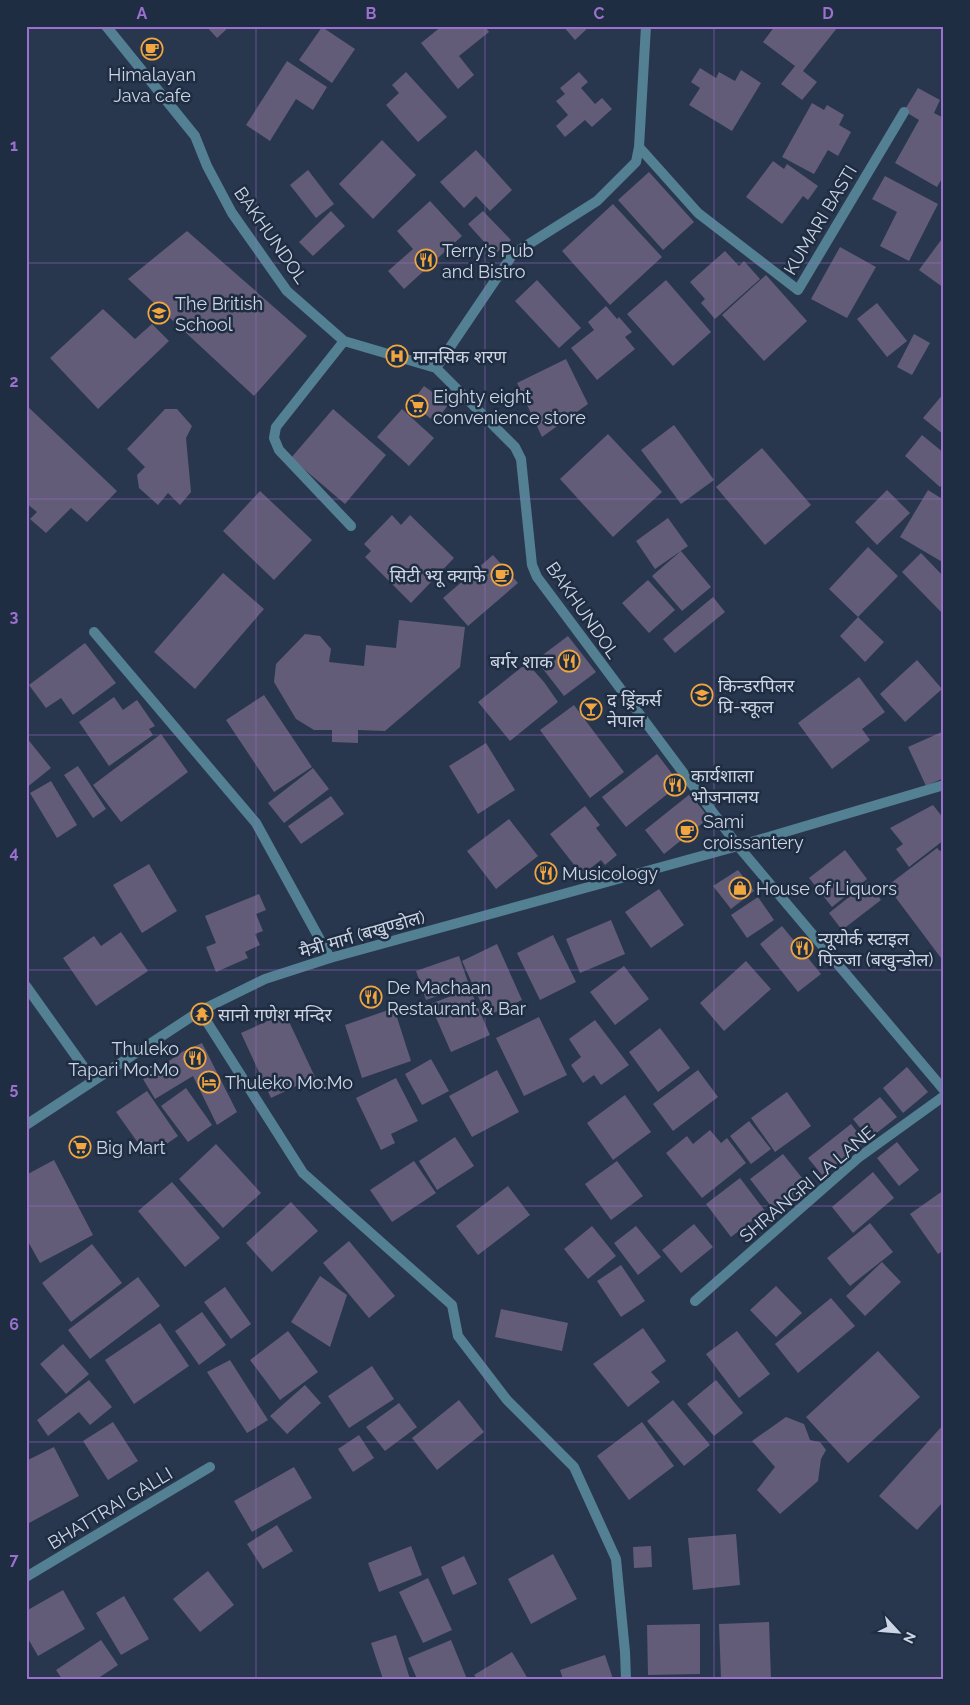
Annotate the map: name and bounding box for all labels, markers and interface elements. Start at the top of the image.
text: A [137,4,148,23]
text: B [366,4,377,23]
text: C [594,4,605,23]
text: D [822,4,834,23]
cafe icon: Himalayan Java cafe [140,37,164,61]
place label: Himalayan Java cafe [108,64,196,106]
text: 1 [10,136,18,155]
street label: KUMARI BASTI [779,161,861,279]
street label: BAKHUNDOL [230,183,312,288]
place label: Terry's Pub and Bistro [442,240,534,282]
restaurant icon: Terry's Pub and Bistro [414,248,438,272]
place label: The British School [175,293,263,335]
school or university icon: The British School [147,301,171,325]
hospital icon: मानसिक शरण [385,344,409,368]
place label: मानसिक शरण [413,346,507,367]
text: 2 [9,372,19,391]
place label: Eighty eight convenience store [433,386,586,428]
supermarket icon: Eighty eight convenience store [405,394,429,418]
street label: BAKHUNDOL [542,558,624,663]
cafe icon: सिटी भ्यू क्याफे [490,563,514,587]
place label: सिटी भ्यू क्याफे [390,565,487,588]
text: 3 [10,607,19,626]
restaurant icon: बर्गर शाक [557,649,581,673]
place label: बर्गर शाक [490,651,554,672]
place label: किन्डरपिलर प्रि-स्कूल [718,675,795,719]
school or university icon: किन्डरपिलर प्रि-स्कूल [690,683,714,707]
place label: द ड्रिंकर्स नेपाल [607,689,662,731]
bar icon: द ड्रिंकर्स नेपाल [579,697,603,721]
place label: कार्यशाला भोजनालय [691,765,760,807]
restaurant icon: कार्यशाला भोजनालय [663,773,687,797]
place label: Sami croissantery [703,811,804,853]
cafe icon: Sami croissantery [675,819,699,843]
text: 4 [9,843,19,862]
restaurant icon: Musicology [534,861,558,885]
place label: Musicology [562,863,658,884]
shop icon: House of Liquors [728,876,752,900]
place label: House of Liquors [756,878,897,899]
street label: मैत्री मार्ग (बखुण्डोल) [297,906,428,964]
place label: न्यूयोर्क स्टाइल पिज्जा (बखुन्डोल) [818,928,934,972]
restaurant icon: न्यूयोर्क स्टाइल पिज्जा (बखुन्डोल) [790,936,814,960]
place label: De Machaan Restaurant & Bar [387,977,527,1019]
restaurant icon: De Machaan Restaurant & Bar [359,985,383,1009]
temple icon: सानो गणेश मन्दिर [190,1002,214,1026]
place label: सानो गणेश मन्दिर [218,1004,333,1025]
place label: Thuleko Tapari Mo:Mo [68,1038,179,1080]
restaurant icon: Thuleko Tapari Mo:Mo [183,1046,207,1070]
hotel icon: Thuleko Mo:Mo [197,1070,221,1094]
place label: Thuleko Mo:Mo [225,1072,353,1093]
text: 5 [10,1079,19,1098]
street label: SHRANGRI LA LANE [735,1121,879,1247]
supermarket icon: Big Mart [68,1135,92,1159]
place label: Big Mart [96,1137,165,1158]
text: 6 [9,1315,19,1334]
street label: BHATTRAI GALLI [44,1463,176,1553]
text: 7 [10,1550,19,1569]
north arrow [872,1608,922,1658]
text: N [900,1629,919,1646]

